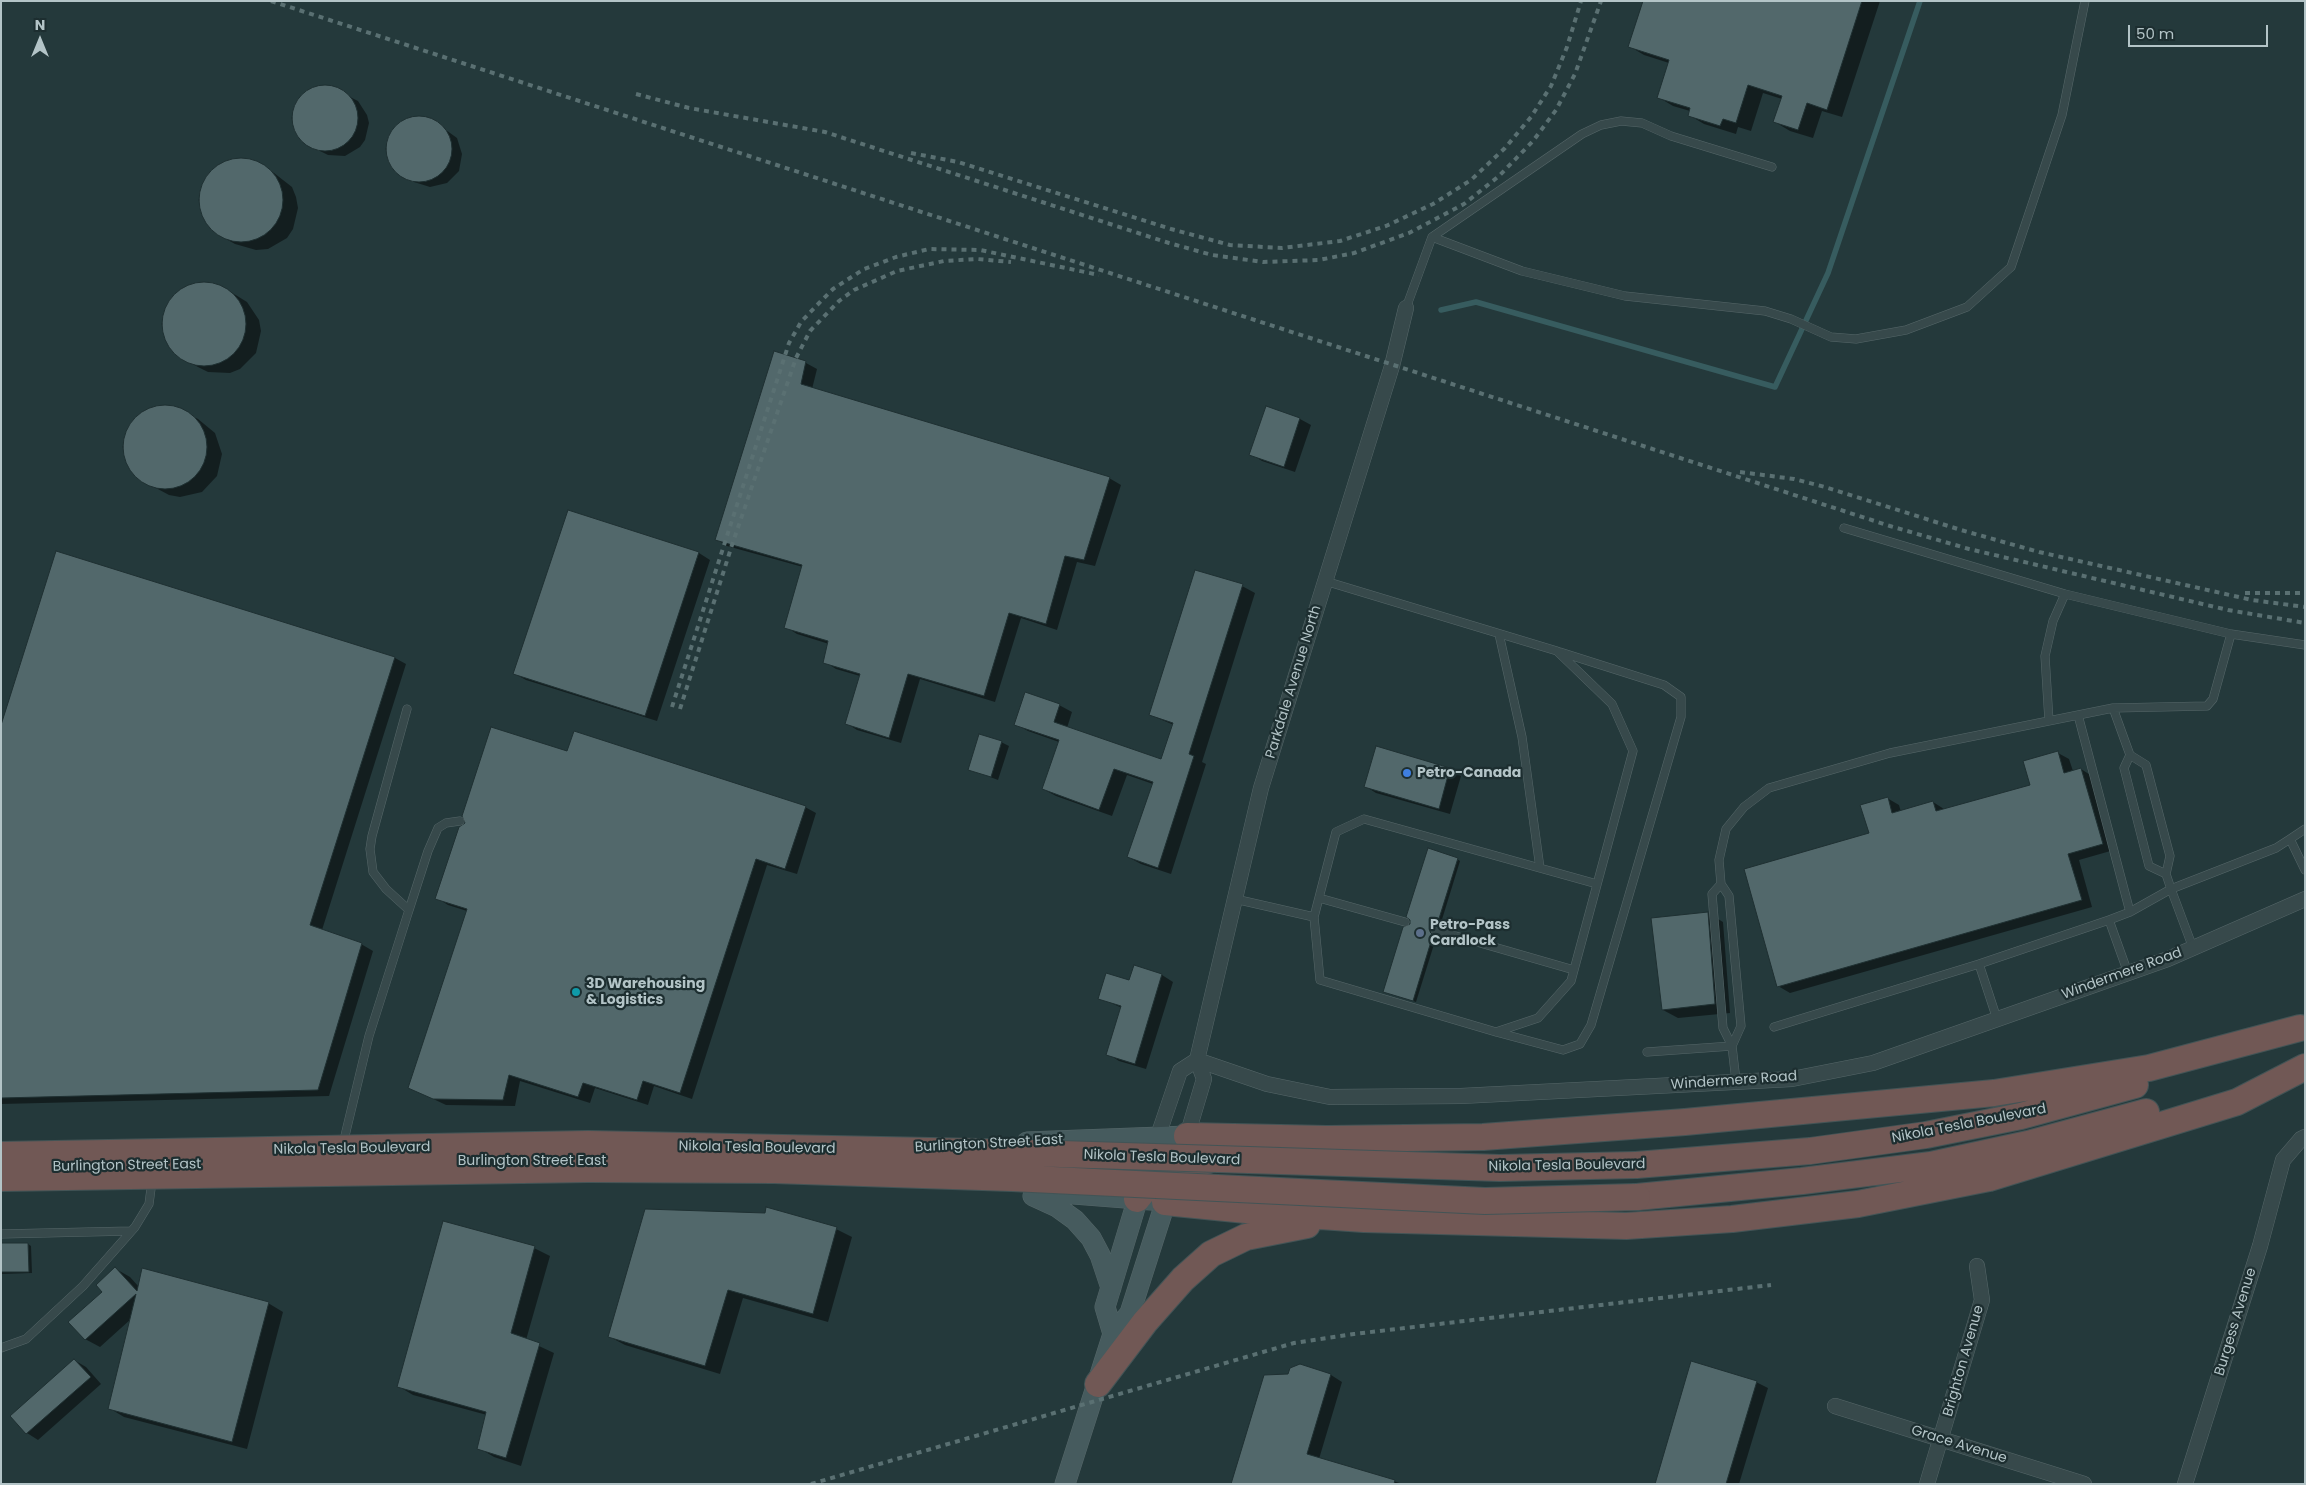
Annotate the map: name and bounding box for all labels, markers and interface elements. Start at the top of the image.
north arrow [15,15,65,65]
text: N [35,15,45,35]
scale bar [2131,15,2271,47]
text: 50 m [2136,23,2174,44]
street label: Parkdale Avenue North [1263,603,1325,761]
place label: Petro-Canada [1417,765,1521,781]
marker: Petro-Canada [1401,767,1413,779]
place label: Petro-Pass Cardlock [1430,917,1510,950]
marker: Petro-Pass Cardlock [1414,927,1426,939]
street label: Windermere Road [2060,944,2184,1004]
place label: 3D Warehousing & Logistics [586,976,705,1009]
marker: 3D Warehousing & Logistics [570,986,582,998]
street label: Windermere Road [1670,1068,1798,1094]
street label: Nikola Tesla Boulevard [1890,1101,2048,1147]
street label: Burlington Street East [914,1132,1064,1156]
street label: Nikola Tesla Boulevard [678,1138,836,1158]
street label: Nikola Tesla Boulevard [273,1139,431,1159]
street label: Nikola Tesla Boulevard [1083,1147,1241,1169]
street label: Burlington Street East [458,1153,606,1169]
street label: Burlington Street East [53,1156,201,1176]
street label: Nikola Tesla Boulevard [1488,1156,1646,1176]
street label: Burgess Avenue [2212,1266,2260,1378]
street label: Brighton Avenue [1940,1303,1988,1419]
street label: Grace Avenue [1909,1422,2009,1468]

